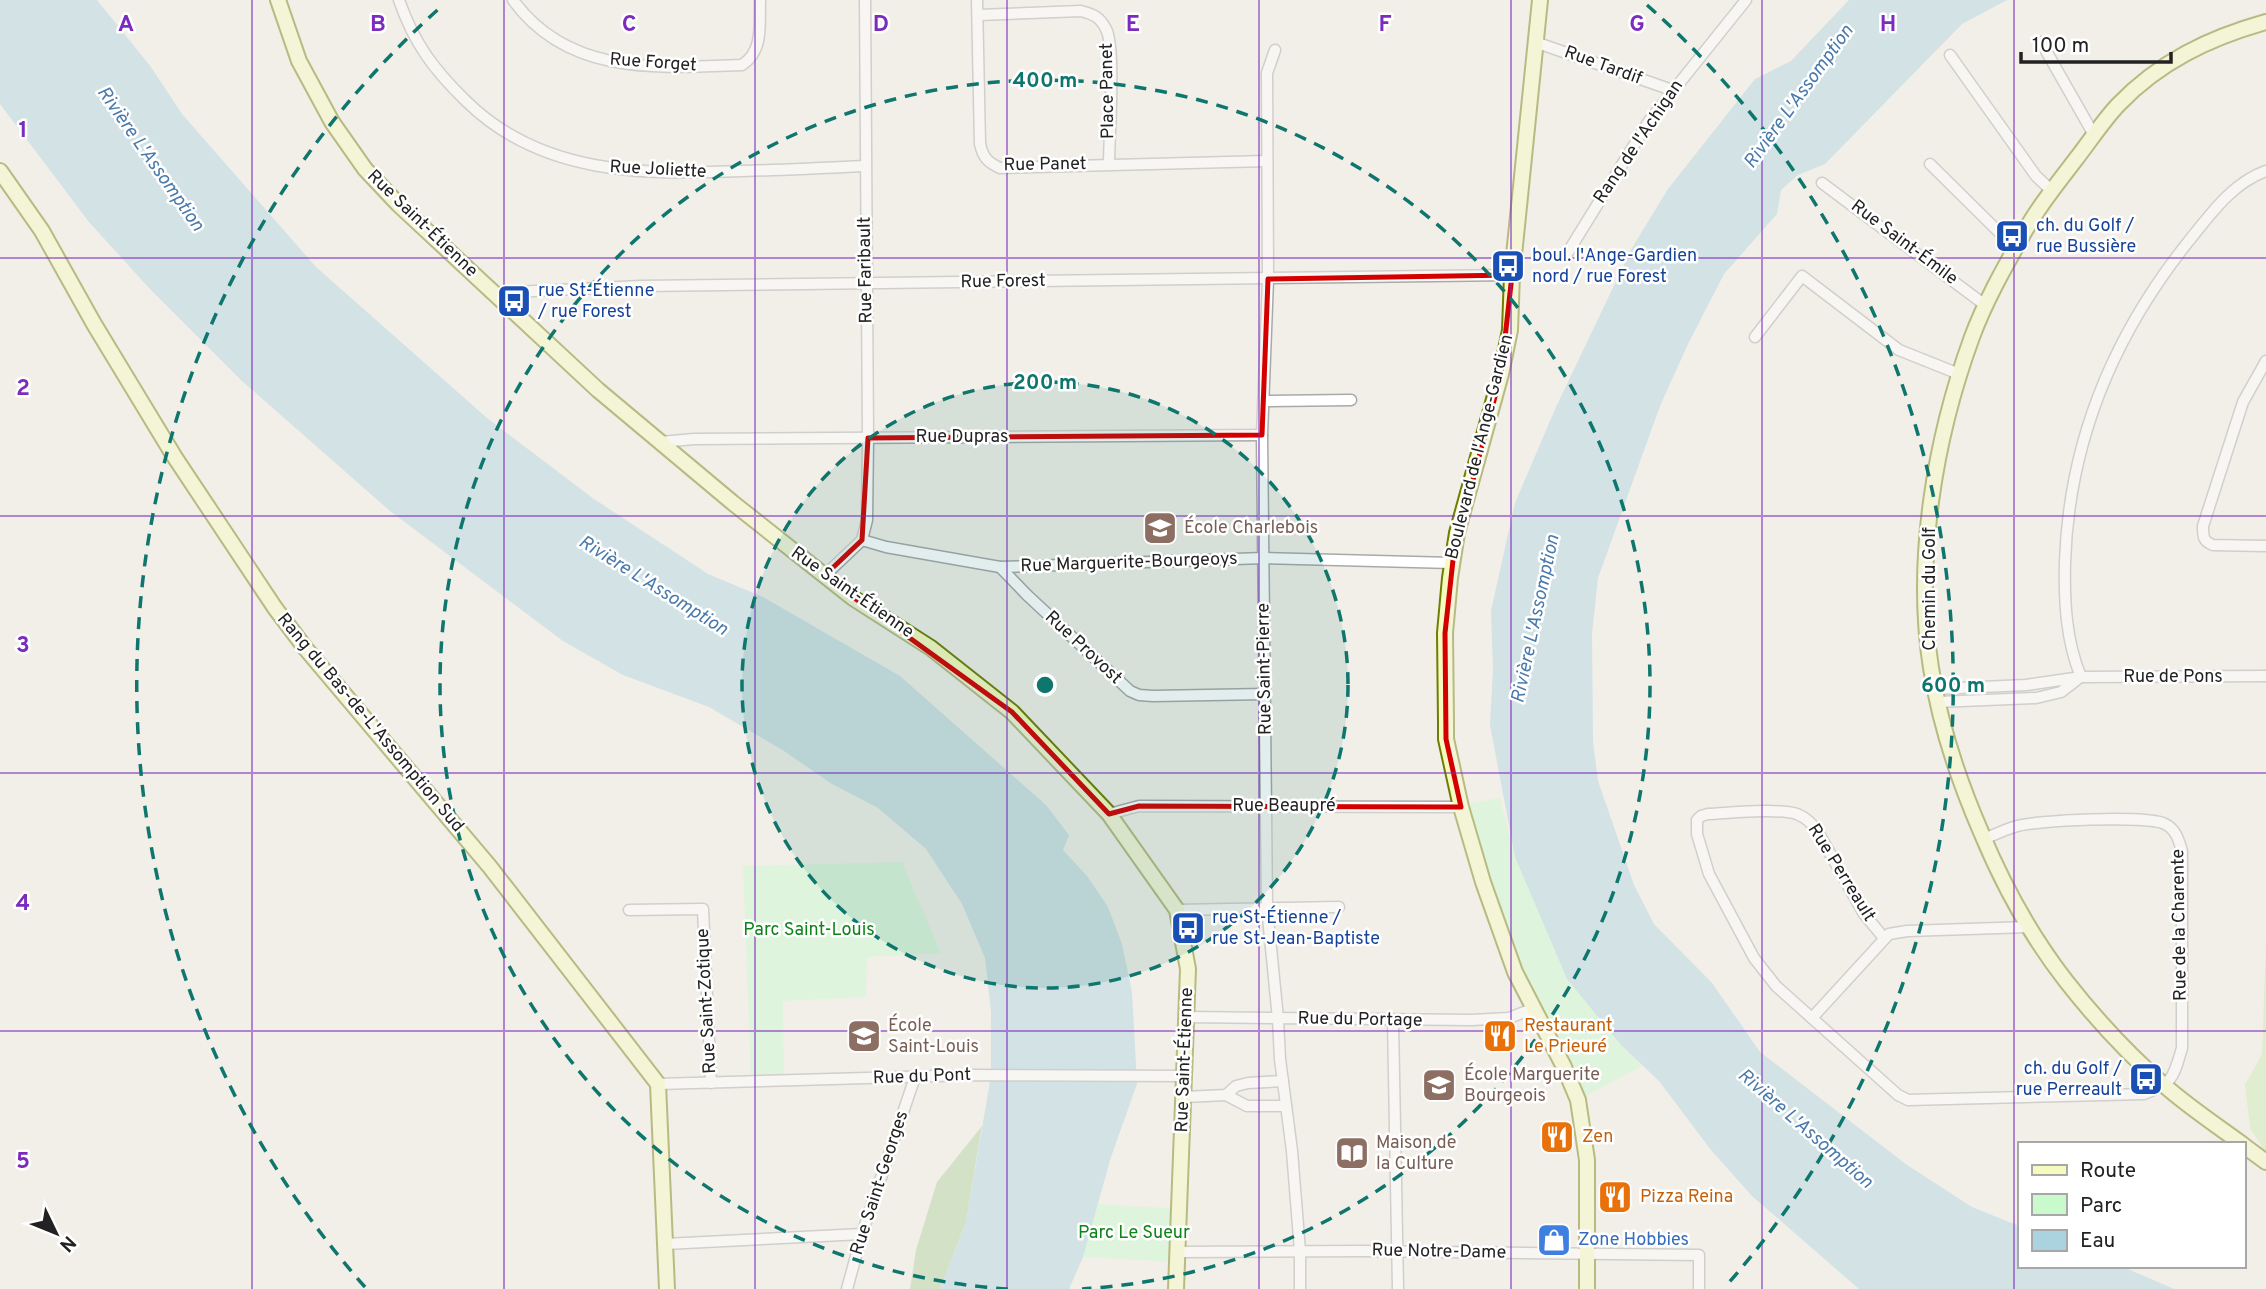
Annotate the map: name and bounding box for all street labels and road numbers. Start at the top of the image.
street label: Rue Tardif [1561,41,1645,91]
street label: Place Panet [1096,43,1120,139]
street label: Rue Forget [609,48,697,78]
street label: Rang de l'Achigan [1589,76,1689,208]
street label: Rue Panet [1003,153,1087,177]
street label: Rue Joliette [609,156,707,184]
street label: Rue Saint-Étienne [362,164,484,283]
street label: Rue Saint-Émile [1846,194,1963,291]
street label: Rue Faribault [854,216,878,324]
street label: Rue Forest [960,270,1046,294]
street label: Boulevard de l'Ange-Gardien [1441,332,1519,562]
street label: Rue Dupras [916,426,1008,449]
street label: Chemin du Golf [1919,527,1942,651]
street label: Rue Saint-Étienne [786,540,919,644]
street label: Rue Marguerite-Bourgeoys [1020,548,1238,578]
street label: Rue Saint-Pierre [1252,603,1278,735]
street label: Rue Provost [1039,606,1127,690]
street label: Rang du Bas-de-L'Assomption Sud [271,609,469,837]
street label: Rue de Pons [2123,666,2223,689]
street label: Rue Beaupré [1232,795,1336,818]
street label: Rue Perreault [1802,820,1880,926]
street label: Rue de la Charente [2167,849,2193,1001]
street label: Rue Saint-Zotique [692,928,722,1074]
street label: Rue Saint-Étienne [1169,987,1199,1133]
street label: Rue du Portage [1297,1007,1423,1033]
street label: Rue du Pont [873,1064,971,1090]
street label: Rue Saint-Georges [846,1108,914,1258]
street label: Rue Notre-Dame [1371,1239,1507,1265]

